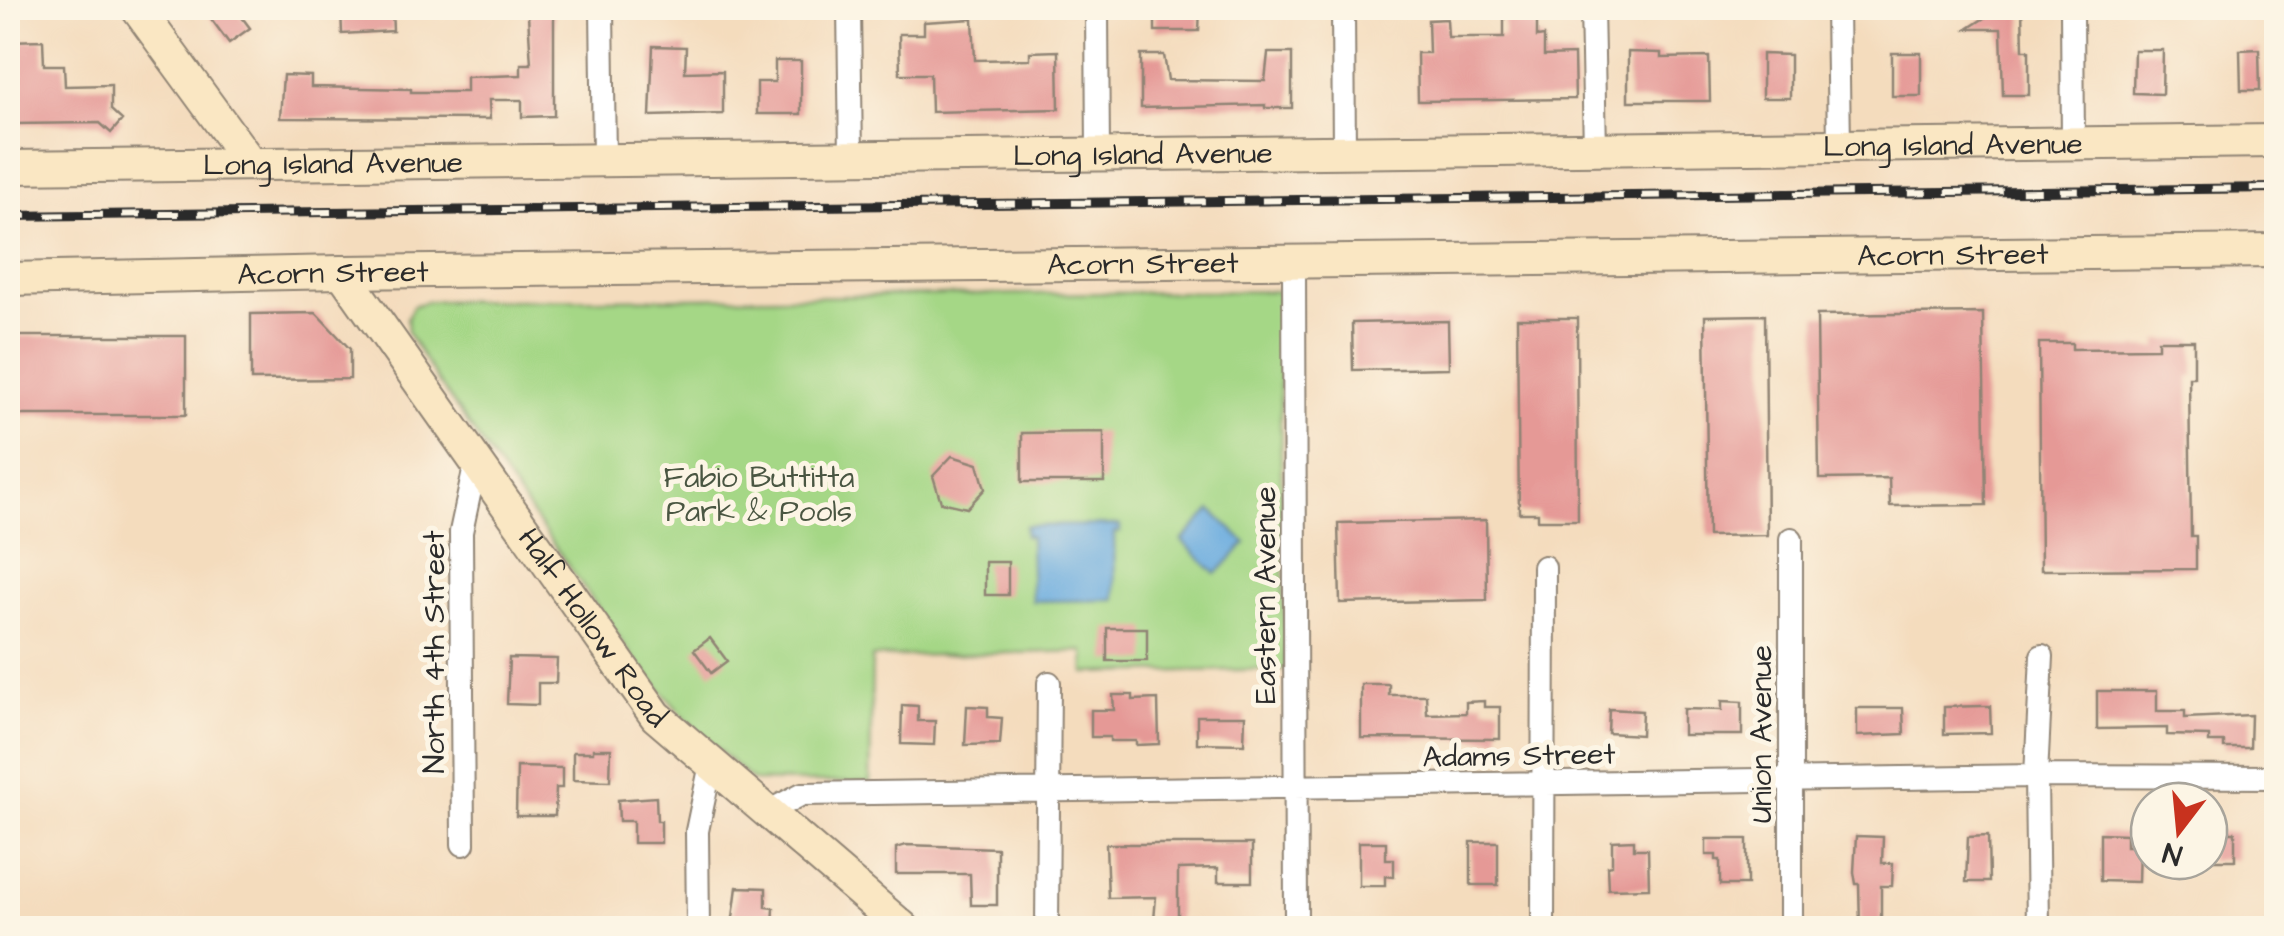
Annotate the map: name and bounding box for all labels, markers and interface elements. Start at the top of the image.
street label: Long Island Avenue [1823,123,2083,169]
street label: Long Island Avenue [1013,133,1273,178]
street label: Long Island Avenue [203,142,463,187]
street label: Acorn Street [1857,233,2049,278]
street label: Acorn Street [1047,242,1239,286]
street label: Acorn Street [237,251,429,296]
park label: Fabio Buttitta Park & Pools [663,457,855,533]
street label: Eastern Avenue [1245,486,1287,704]
street label: Half Hollow Road [507,520,675,738]
street label: North 4th Street [414,530,456,774]
street label: Union Avenue [1741,645,1783,823]
street label: Adams Street [1422,733,1616,779]
north arrow [2129,781,2229,881]
text: N [2158,832,2186,875]

